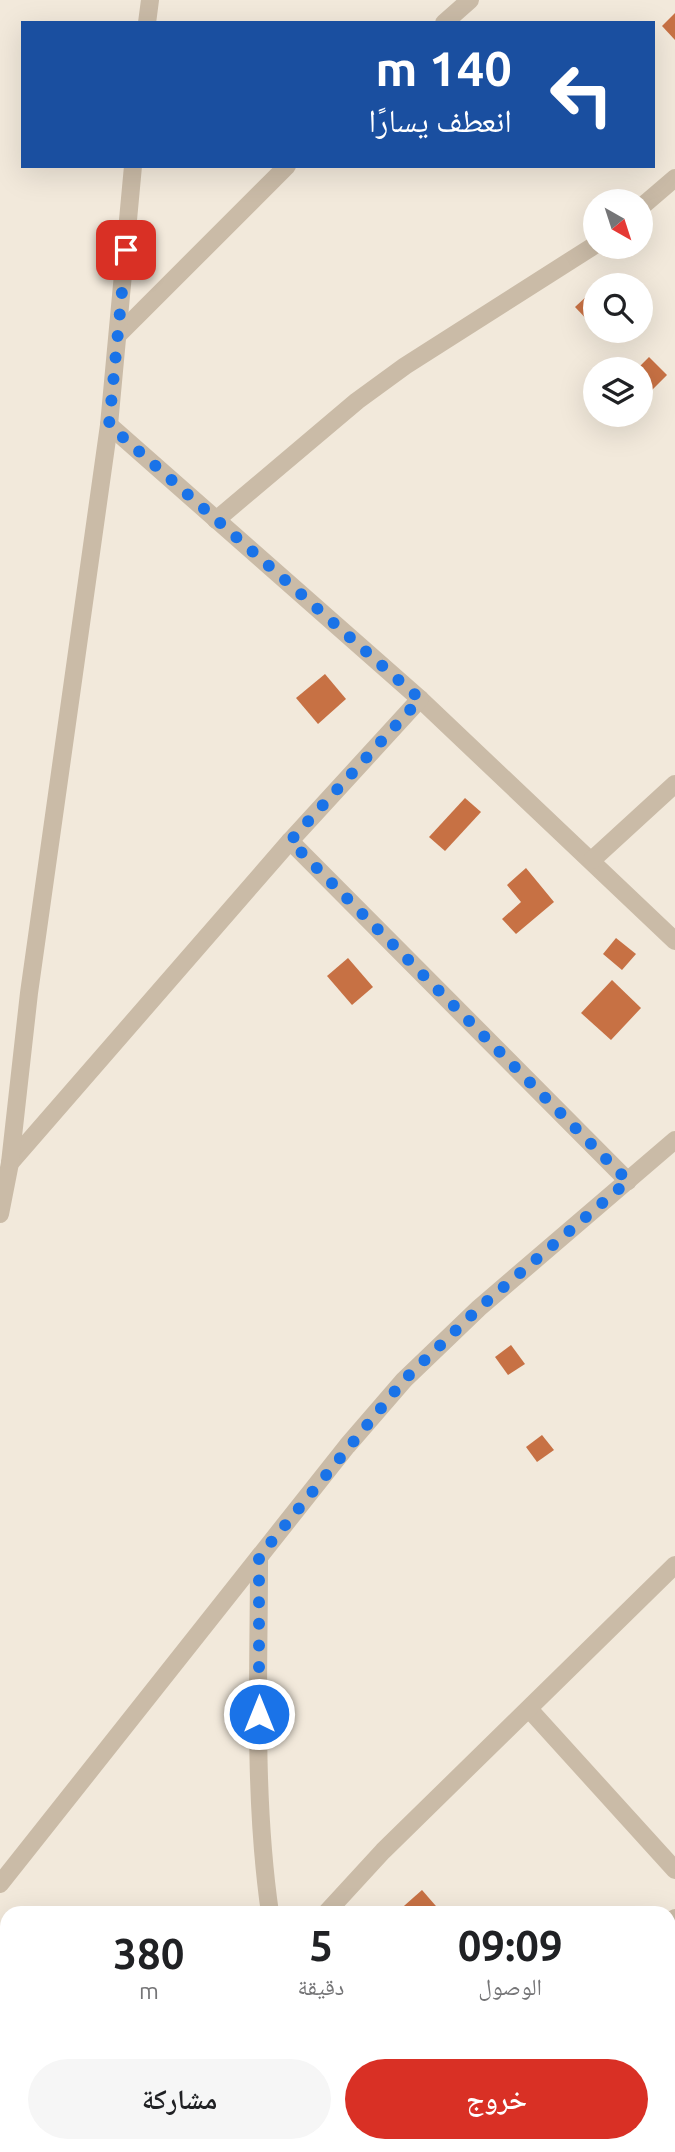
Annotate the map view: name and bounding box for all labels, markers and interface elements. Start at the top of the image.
text: 140 m [375,40,512,95]
icon: left [536,49,627,140]
text: انعطف يسارًا [368,102,512,138]
north arrow [583,189,653,259]
map controls [583,189,653,427]
pin [96,220,156,280]
icon: arrive [107,231,145,269]
button: search [583,273,653,343]
button: layers [583,357,653,427]
position arrow [222,1677,296,1751]
text: 5 [309,1922,333,1969]
text: 09:09 [458,1922,563,1969]
text: 380 [113,1930,184,1977]
text: دقيقة [298,1974,344,1999]
text: الوصول [478,1974,542,1999]
text: m [139,1978,159,2003]
button: مشاركة [28,2059,331,2139]
button: خروج [345,2059,648,2139]

